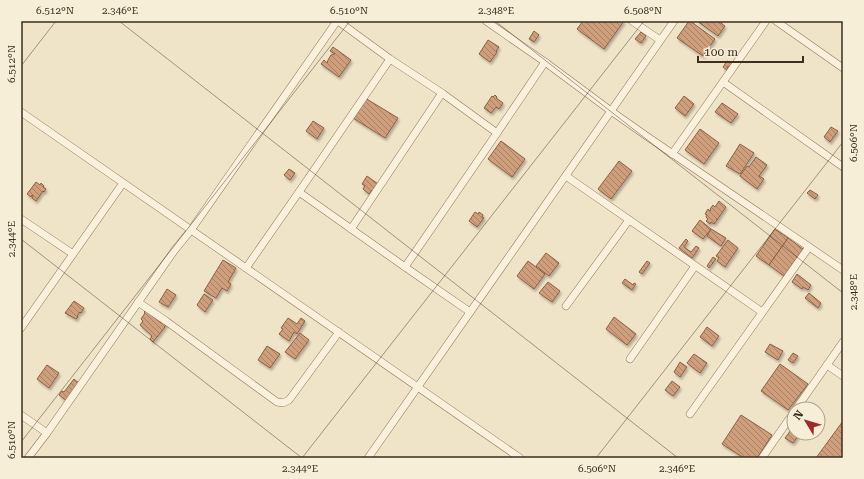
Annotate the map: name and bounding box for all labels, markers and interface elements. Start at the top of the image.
text: 6.512°N [36,5,74,16]
text: 2.346°E [102,5,138,16]
text: 6.510°N [330,5,368,16]
text: 2.348°E [478,5,514,16]
text: 6.508°N [624,5,662,16]
scale bar [698,38,803,64]
text: 6.512°N [6,45,17,83]
text: 100 m [704,45,738,59]
text: 6.506°N [848,124,859,162]
text: 2.344°E [6,221,17,257]
text: 2.348°E [848,274,859,310]
north arrow [786,401,826,441]
text: N [791,407,807,422]
text: 6.510°N [6,421,17,459]
text: 2.344°E [282,463,318,474]
text: 6.506°N [578,463,616,474]
text: 2.346°E [659,463,695,474]

